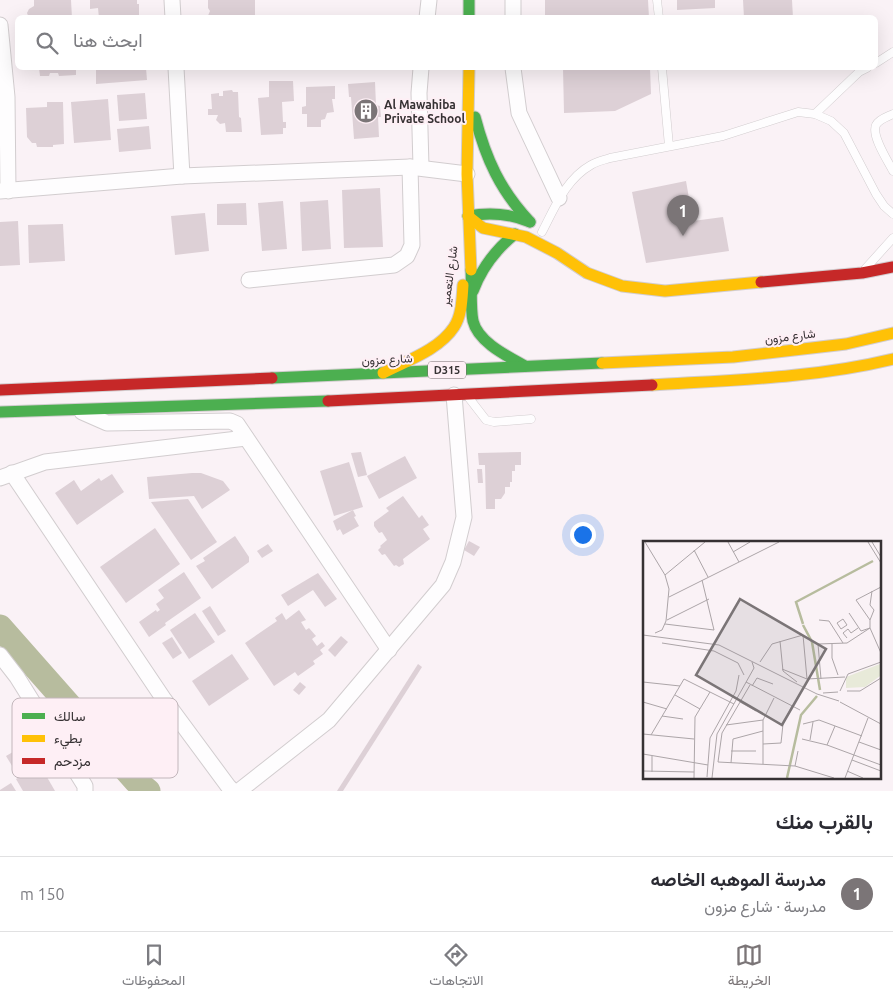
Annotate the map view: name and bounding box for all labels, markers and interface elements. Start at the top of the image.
search box [15,15,878,70]
icon: search [33,29,61,57]
text: ابحث هنا [73,29,143,51]
building icon: Al Mawahiba Private School [353,98,379,124]
place label: Al Mawahiba Private School [384,98,465,125]
pin: 1 [667,195,699,236]
street label: شارع التعمير [438,245,463,308]
street label: شارع مزون [764,326,817,349]
street label: شارع مزون [361,351,413,370]
road number: D315 [428,362,466,378]
your location [570,522,596,548]
inset map [643,541,880,778]
legend [12,698,178,778]
text: سالك [54,708,85,724]
text: بطيء [54,730,82,750]
text: مزدحم [54,753,91,770]
text: بالقرب منك [776,809,873,833]
text: مدرسة الموهبه الخاصه [651,868,826,890]
text: 150 m [20,885,65,903]
text: 1 [852,885,862,903]
text: مدرسة · شارع مزون [704,897,826,915]
tab: المحفوظات [122,941,185,993]
tab: الاتجاهات [429,941,484,993]
tab: الخريطة [728,941,771,993]

